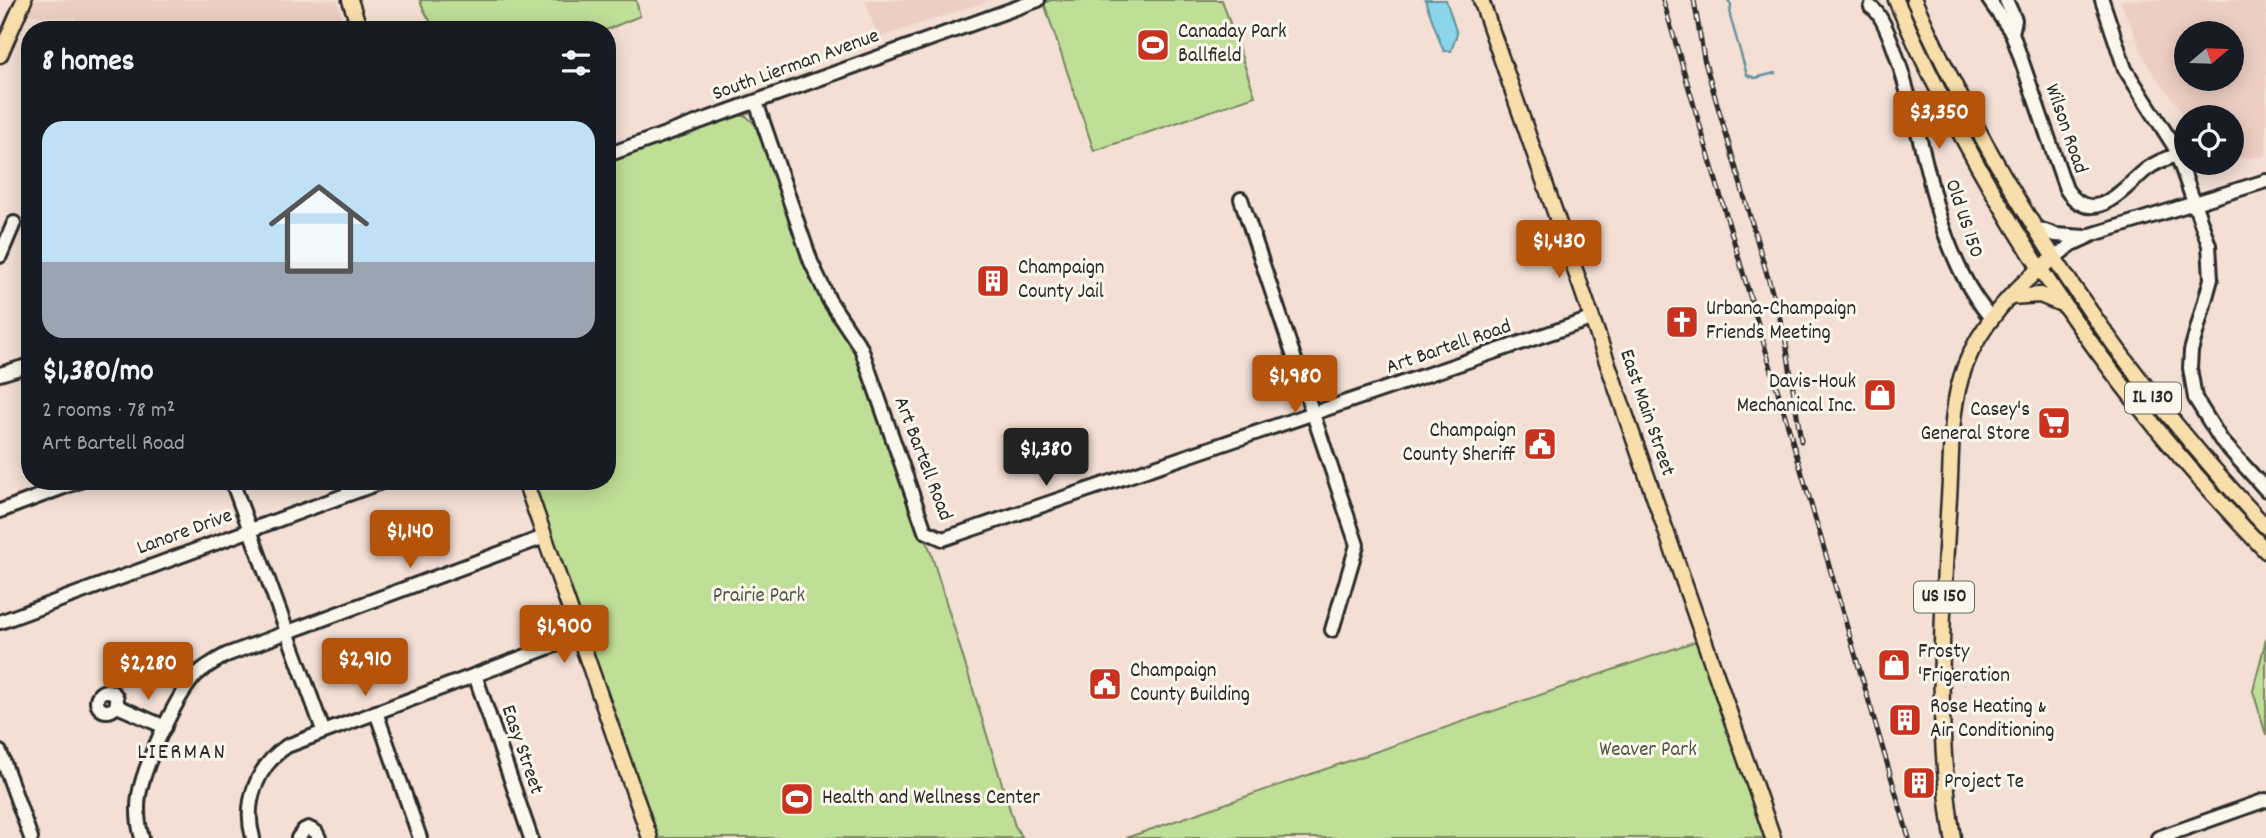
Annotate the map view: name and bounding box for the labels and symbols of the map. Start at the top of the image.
place label: Canaday Park Ballfield [1178,18,1287,72]
north arrow [2174,21,2244,91]
street label: South Lierman Avenue [708,22,884,110]
sports icon: Canaday Park Ballfield [1134,26,1172,64]
street label: Wilson Road [2036,80,2094,178]
pin: $3,350 [1882,92,1996,151]
street label: Old US 150 [1936,176,1990,262]
pin: $1,430 [1502,220,1616,280]
place label: Champaign County Jail [1018,254,1105,308]
building icon: Champaign County Jail [974,262,1012,300]
place label: Urbana-Champaign Friends Meeting [1706,295,1856,349]
church icon: Urbana-Champaign Friends Meeting [1663,303,1701,341]
street label: Art Bartell Road [1382,313,1516,383]
street label: East Main Street [1610,346,1682,481]
pin: $1,980 [1238,356,1352,415]
place label: Davis-Houk Mechanical Inc. [1737,368,1856,422]
shop icon: Davis-Houk Mechanical Inc. [1861,376,1899,414]
road number: IL 130 [2125,382,2181,414]
street label: Art Bartell Road [885,393,959,525]
place label: Casey's General Store [1920,396,2030,450]
supermarket icon: Casey's General Store [2035,404,2073,442]
place label: Champaign County Sheriff [1402,417,1516,471]
public building icon: Champaign County Sheriff [1521,425,1559,463]
pin: $1,380 [989,428,1103,488]
street label: Lanore Drive [133,502,237,564]
pin: $1,140 [353,510,467,570]
park label: Prairie Park [713,582,805,612]
road number: US 150 [1914,582,1974,612]
pin: $1,900 [507,606,621,665]
pin: $2,910 [308,638,422,698]
place label: Frosty 'Frigeration [1918,638,2010,692]
pin: $2,280 [91,642,205,702]
shop icon: Frosty 'Frigeration [1875,646,1913,684]
place label: Champaign County Building [1130,657,1250,711]
public building icon: Champaign County Building [1086,665,1124,703]
place label: Rose Heating & Air Conditioning [1930,693,2054,747]
street label: Easy Street [492,701,550,799]
building icon: Rose Heating & Air Conditioning [1886,701,1924,739]
park label: Weaver Park [1599,736,1697,766]
district label: LIERMAN [137,737,227,770]
building icon: Project Te [1900,764,1938,802]
place label: Project Te [1944,768,2024,798]
sports icon: Health and Wellness Center [778,780,816,818]
place label: Health and Wellness Center [822,784,1040,814]

